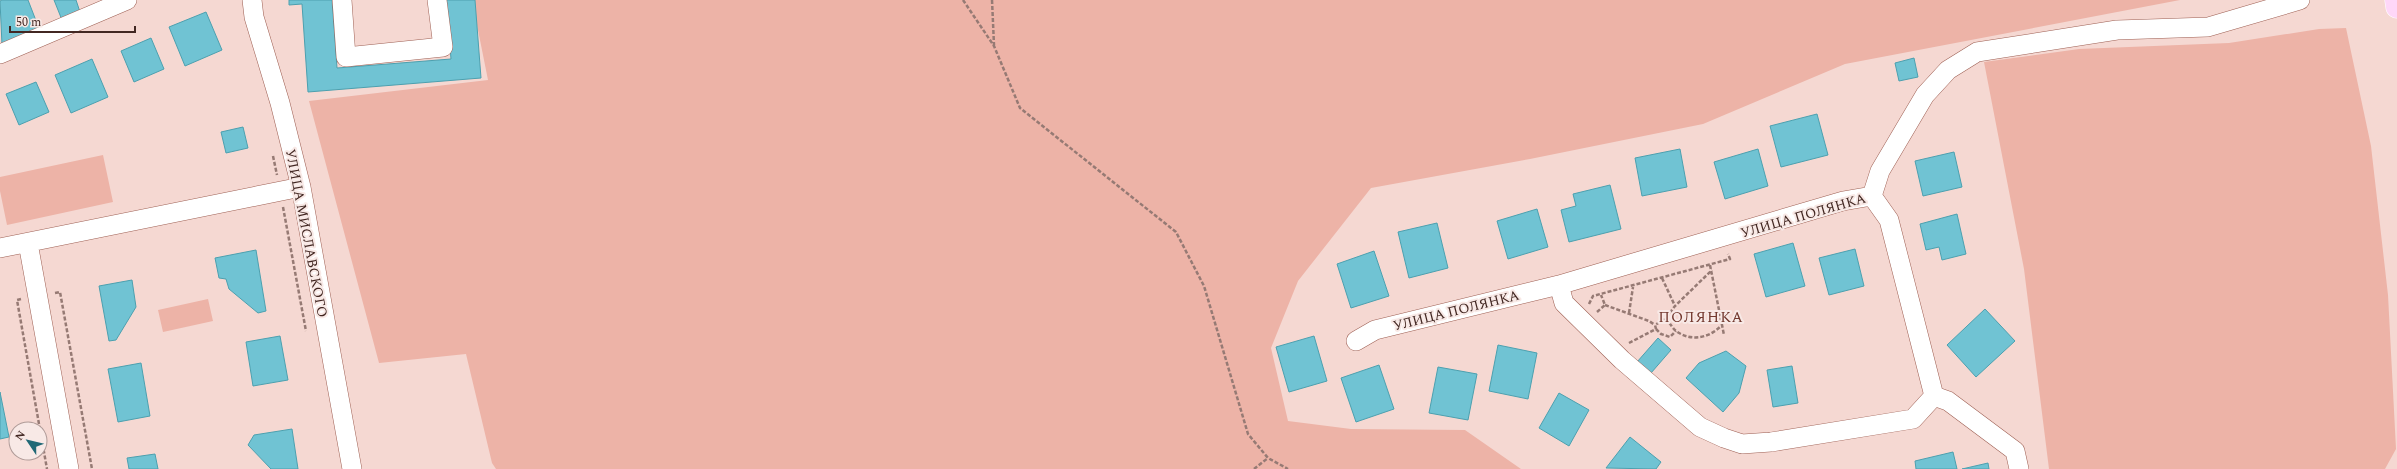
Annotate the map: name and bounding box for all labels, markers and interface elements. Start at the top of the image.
scale bar [10,8,135,34]
text: 50 m [16,13,41,32]
street label: УЛИЦА МИСЛАВСКОГО [280,147,333,319]
street label: УЛИЦА ПОЛЯНКА [1738,187,1869,243]
street label: УЛИЦА ПОЛЯНКА [1391,285,1522,336]
district label: ПОЛЯНКА [1658,306,1744,329]
north arrow [8,421,48,461]
text: N [11,427,30,444]

